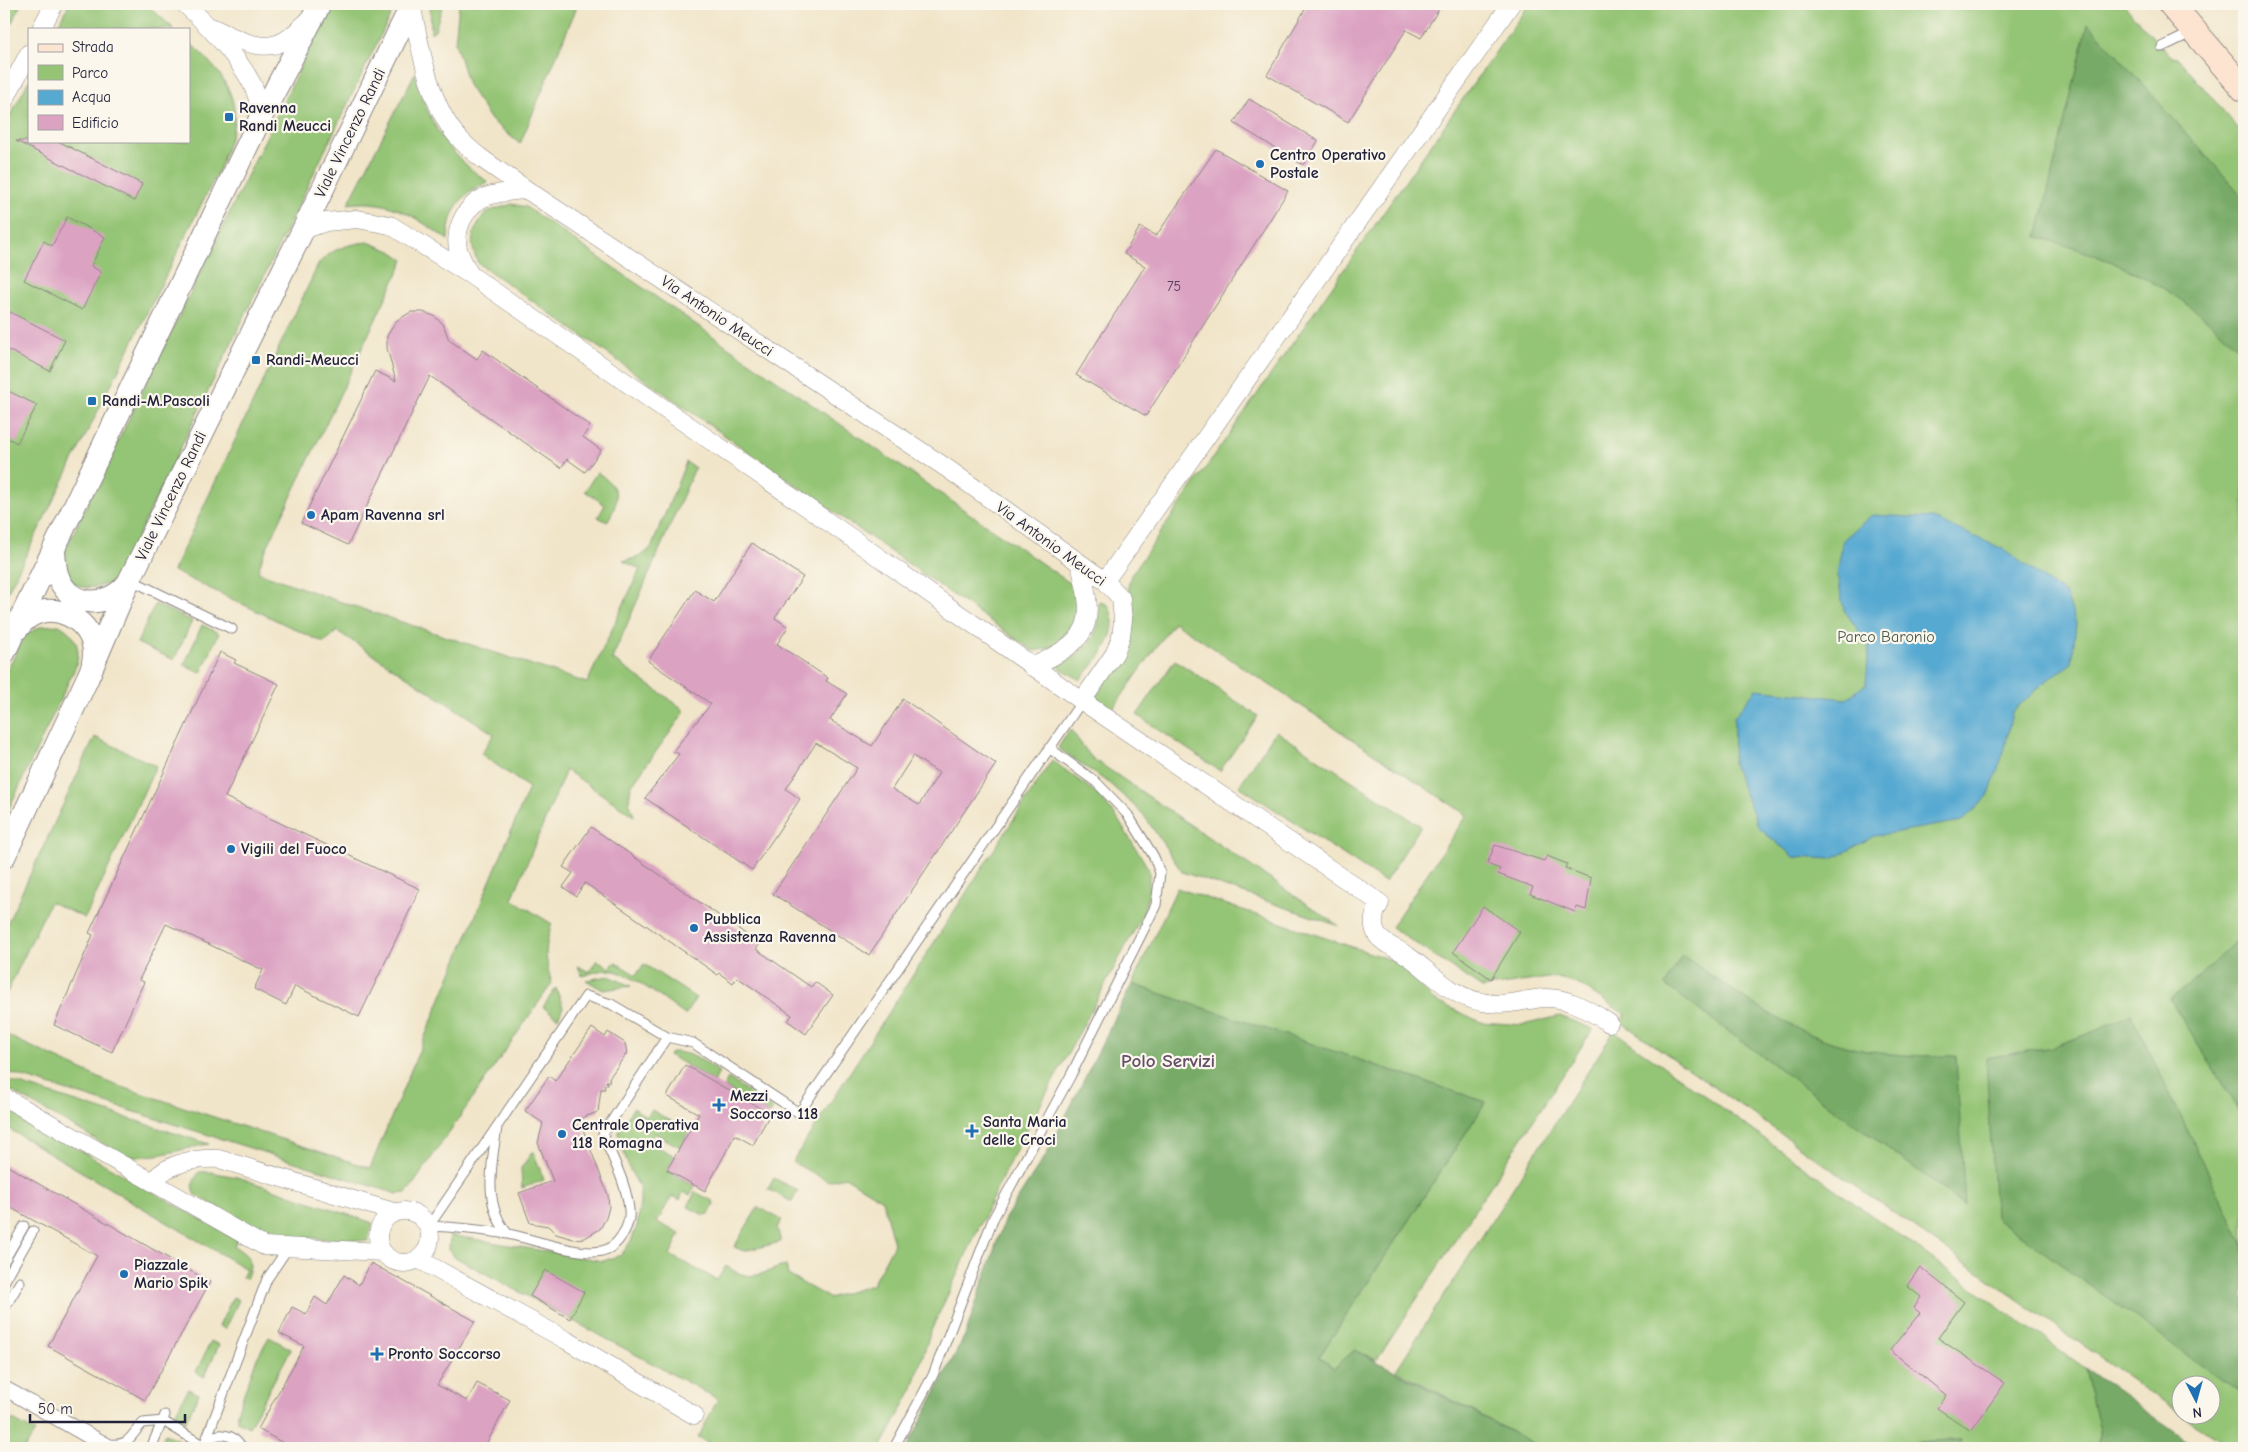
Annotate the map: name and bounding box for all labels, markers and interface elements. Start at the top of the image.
legend [28,28,190,142]
text: Strada [72,38,114,56]
text: Parco [72,64,108,82]
street label: Viale Vincenzo Randi [311,65,389,201]
text: Acqua [72,88,111,106]
place label: Ravenna Randi Meucci [239,99,331,135]
marker: Ravenna Randi Meucci [223,111,235,123]
text: Edificio [72,114,119,132]
place label: Centro Operativo Postale [1270,146,1386,182]
marker: Centro Operativo Postale [1254,158,1266,170]
street label: Via Antonio Meucci [657,272,777,360]
house number: 75 [1167,278,1181,295]
place label: Randi-Meucci [266,351,359,369]
marker: Randi-Meucci [250,354,262,366]
place label: Randi-M.Pascoli [102,392,210,410]
marker: Randi-M.Pascoli [86,395,98,407]
street label: Viale Vincenzo Randi [132,428,210,564]
street label: Via Antonio Meucci [993,498,1109,590]
place label: Apam Ravenna srl [321,506,445,524]
marker: Apam Ravenna srl [305,509,317,521]
park label: Parco Baronio [1837,628,1935,646]
place label: Vigili del Fuoco [241,840,347,858]
marker: Vigili del Fuoco [225,843,237,855]
place label: Pubblica Assistenza Ravenna [704,910,836,946]
marker: Pubblica Assistenza Ravenna [688,922,700,934]
district label: Polo Servizi [1121,1050,1215,1072]
place label: Mezzi Soccorso 118 [730,1087,818,1123]
marker: Mezzi Soccorso 118 [712,1098,726,1112]
place label: Santa Maria delle Croci [983,1113,1067,1149]
place label: Centrale Operativa 118 Romagna [572,1116,699,1152]
marker: Santa Maria delle Croci [965,1124,979,1138]
marker: Centrale Operativa 118 Romagna [556,1128,568,1140]
place label: Piazzale Mario Spik [134,1256,208,1292]
marker: Piazzale Mario Spik [118,1268,130,1280]
place label: Pronto Soccorso [388,1345,501,1363]
marker: Pronto Soccorso [370,1347,384,1361]
north arrow [2170,1374,2220,1424]
scale bar [30,1392,185,1424]
text: 50 m [38,1400,73,1418]
text: N [2192,1404,2203,1421]

